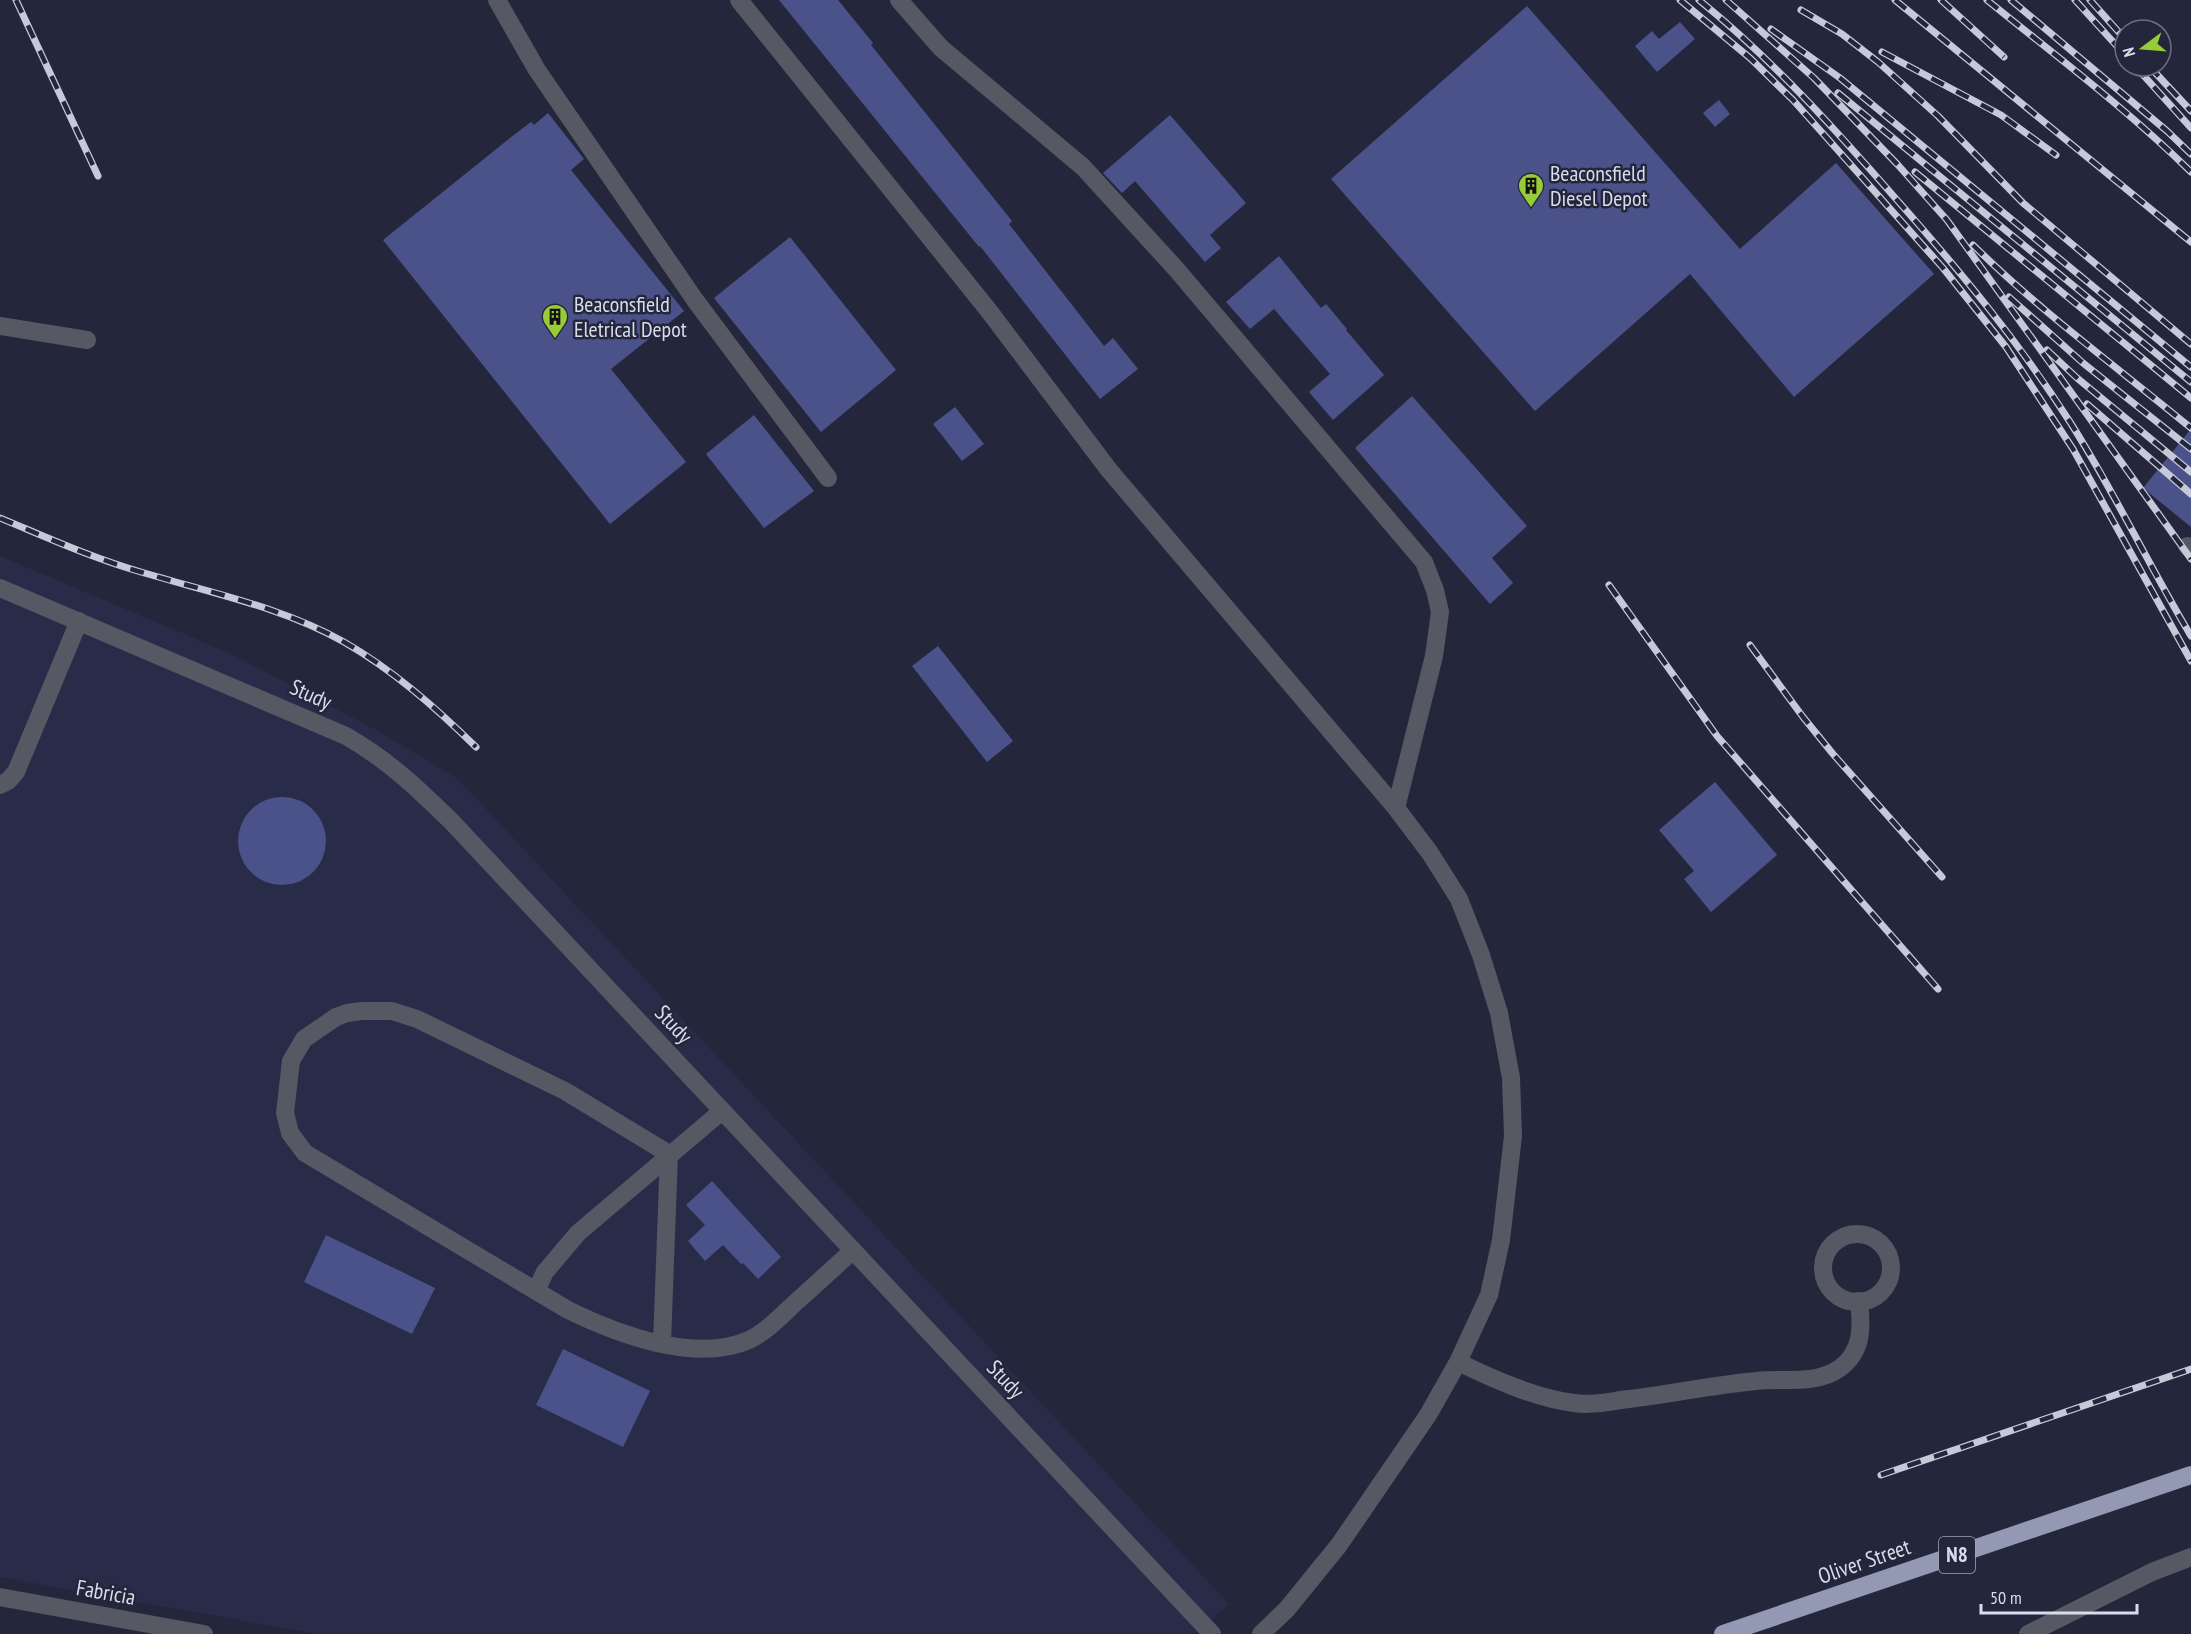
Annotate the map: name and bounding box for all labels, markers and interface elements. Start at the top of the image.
north arrow [2113,18,2173,78]
text: N [2118,45,2139,59]
place label: Beaconsfield Diesel Depot [1550,159,1647,212]
building icon: Beaconsfield Diesel Depot [1516,171,1546,209]
place label: Beaconsfield Eletrical Depot [574,290,687,343]
building icon: Beaconsfield Eletrical Depot [540,302,570,340]
street label: Study [286,673,337,716]
street label: Study [649,999,699,1050]
street label: Study [981,1354,1031,1405]
street label: Oliver Street [1814,1532,1914,1590]
road number: N8 [1939,1537,1975,1573]
street label: Fabricia [74,1573,138,1611]
scale bar [1981,1577,2137,1615]
text: 50 m [1990,1586,2022,1609]

